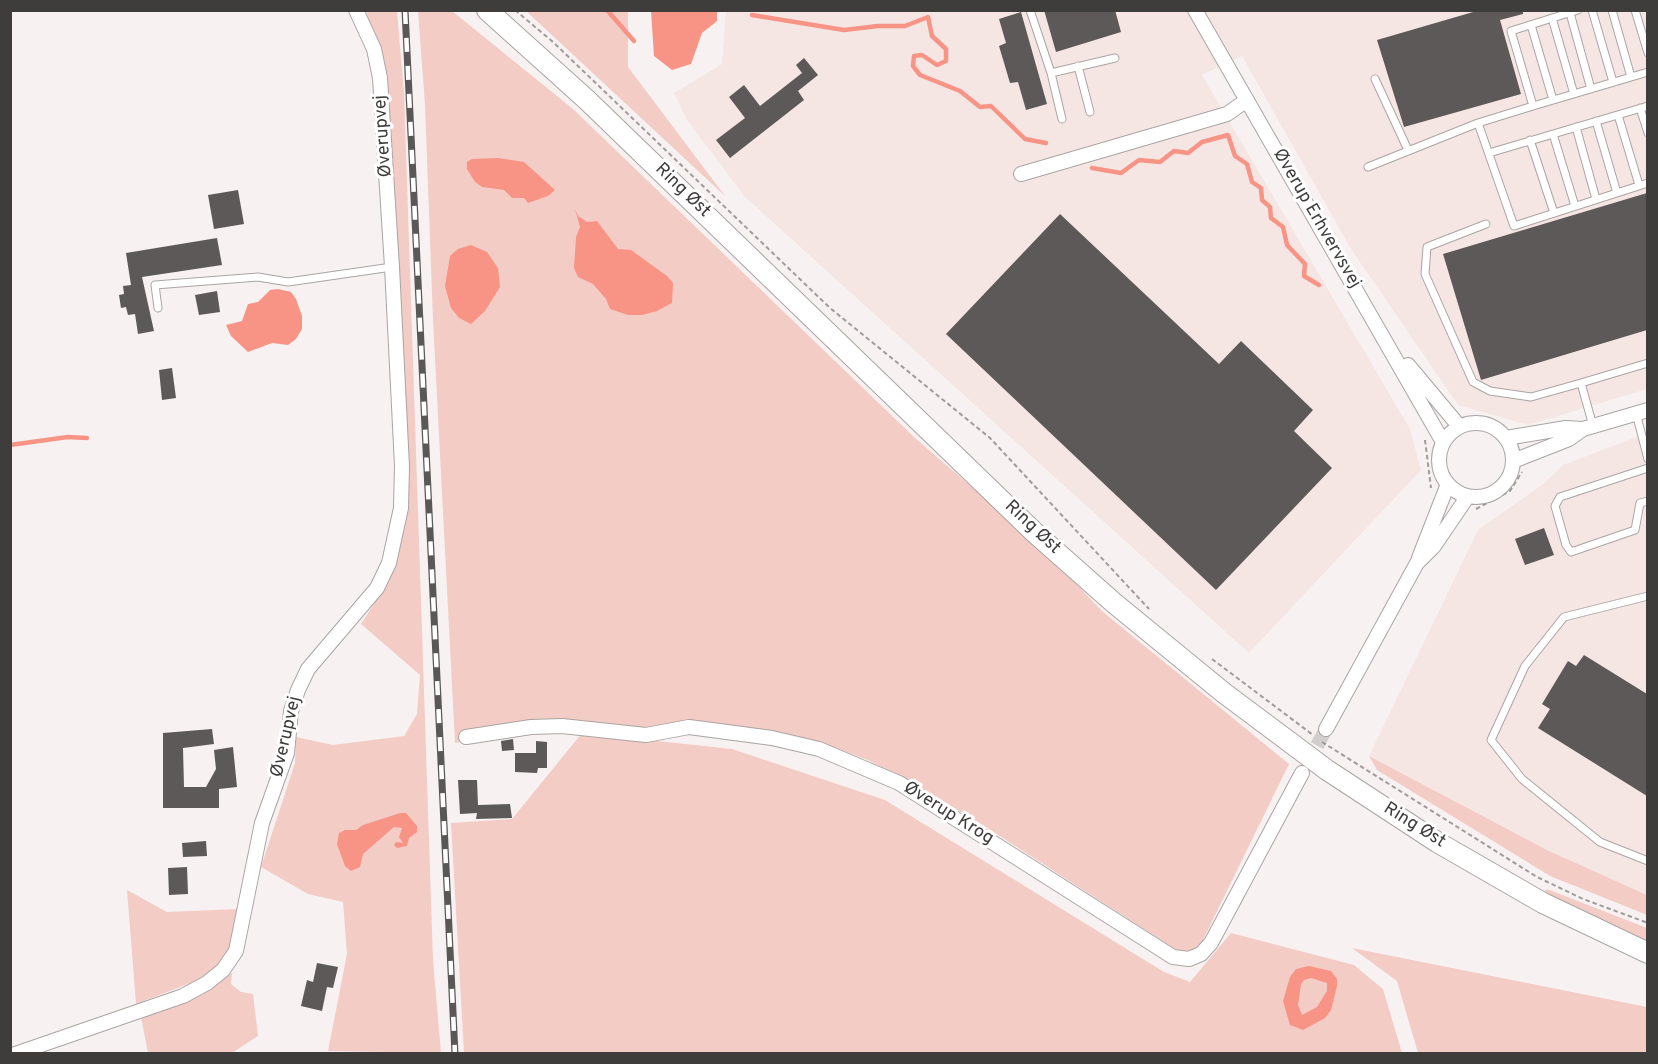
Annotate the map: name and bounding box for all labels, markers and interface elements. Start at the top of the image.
street label: Øverupvej [370,94,398,178]
street label: Øverup Erhvervsvej [1267,145,1365,293]
street label: Ring Øst [650,159,714,223]
street label: Ring Øst [999,497,1065,559]
street label: Øverupvej [267,694,307,780]
street label: Øverup Krog [899,778,997,850]
street label: Ring Øst [1379,799,1449,853]

